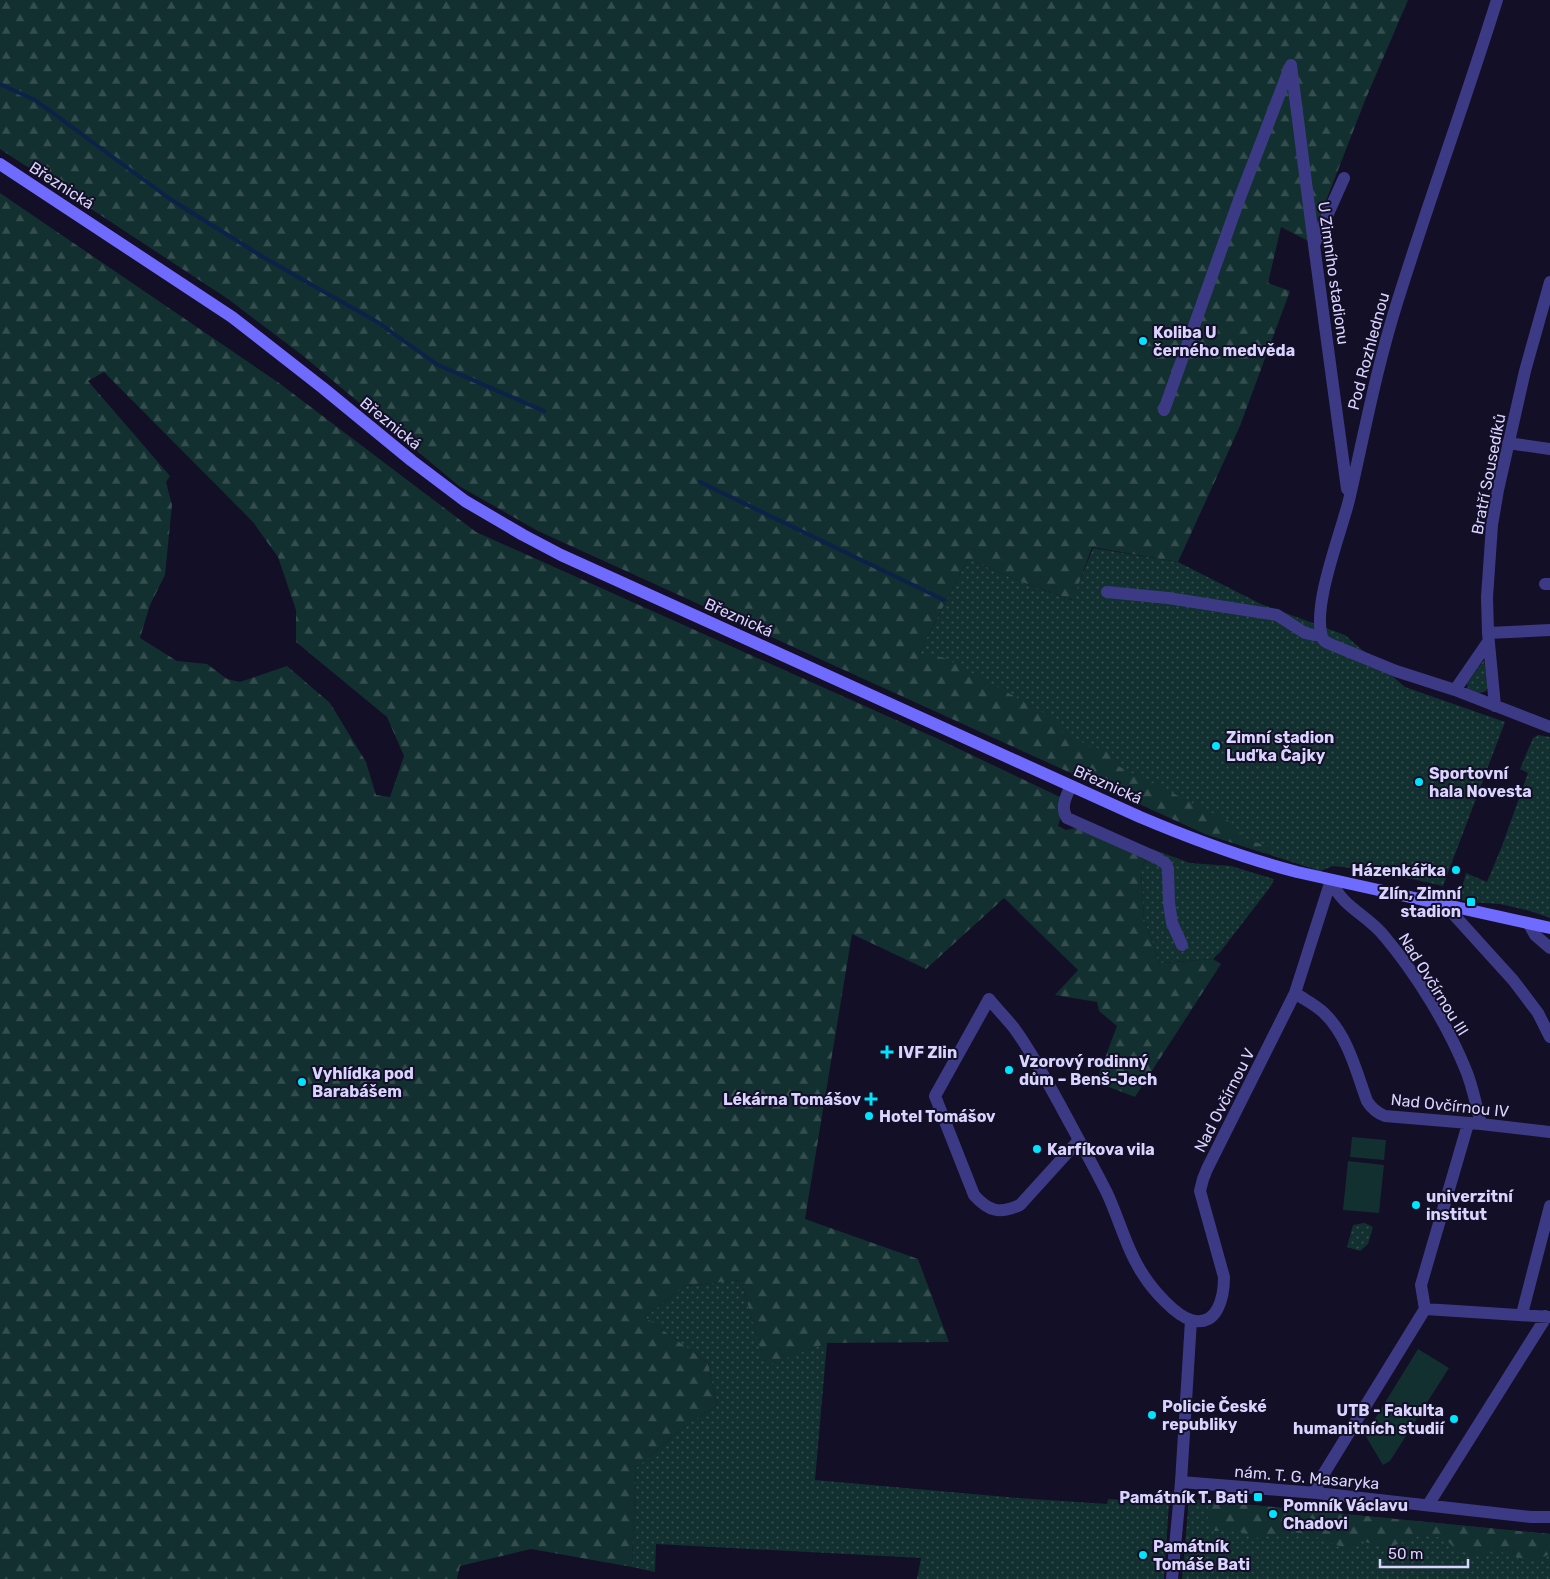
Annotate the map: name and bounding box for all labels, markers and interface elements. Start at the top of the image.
street label: Březnická [26,158,98,213]
street label: U Zimního stadionu [1314,200,1353,346]
street label: Pod Rozhlednou [1344,290,1393,412]
place label: Koliba U černého medvěda [1153,323,1295,360]
marker: Koliba U černého medvěda [1137,335,1149,347]
street label: Březnická [356,393,425,454]
street label: Bratří Sousedíků [1467,412,1510,536]
street label: Březnická [702,594,776,641]
place label: Zimní stadion Luďka Čajky [1226,728,1334,765]
marker: Zimní stadion Luďka Čajky [1210,740,1222,752]
street label: Březnická [1071,761,1145,808]
place label: Sportovní hala Novesta [1429,764,1532,801]
marker: Sportovní hala Novesta [1413,776,1425,788]
place label: Házenkářka [1352,861,1446,880]
marker: Házenkářka [1450,864,1462,876]
place label: Zlín, Zimní stadion [1379,884,1462,921]
marker: Zlín, Zimní stadion [1465,896,1477,908]
street label: Nad Ovčírnou III [1394,930,1473,1039]
place label: IVF Zlin [898,1043,957,1062]
marker: IVF Zlin [880,1045,894,1059]
street label: Nad Ovčírnou V [1190,1045,1259,1155]
place label: Vzorový rodinný dům – Benš-Jech [1019,1052,1157,1089]
place label: Vyhlídka pod Barabášem [312,1064,414,1101]
marker: Vzorový rodinný dům – Benš-Jech [1003,1064,1015,1076]
marker: Vyhlídka pod Barabášem [296,1076,308,1088]
place label: Lékárna Tomášov [723,1090,861,1109]
street label: Nad Ovčírnou IV [1390,1090,1510,1121]
marker: Lékárna Tomášov [865,1093,877,1105]
place label: Hotel Tomášov [879,1107,996,1126]
marker: Hotel Tomášov [863,1110,875,1122]
place label: Karfíkova vila [1047,1140,1155,1159]
marker: Karfíkova vila [1031,1143,1043,1155]
place label: univerzitní institut [1426,1187,1514,1224]
marker: univerzitní institut [1410,1199,1422,1211]
place label: Policie České republiky [1162,1396,1267,1434]
place label: UTB - Fakulta humanitních studií [1293,1401,1445,1438]
marker: Policie České republiky [1146,1409,1158,1421]
marker: UTB - Fakulta humanitních studií [1448,1413,1460,1425]
street label: nám. T. G. Masaryka [1234,1462,1380,1493]
place label: Památník T. Bati [1119,1488,1248,1507]
marker: Památník T. Bati [1252,1491,1264,1503]
place label: Pomník Václavu Chadovi [1283,1496,1408,1533]
marker: Pomník Václavu Chadovi [1267,1508,1279,1520]
scale bar [1380,1536,1468,1568]
place label: Památník Tomáše Bati [1153,1537,1250,1574]
text: 50 m [1388,1545,1423,1563]
marker: Památník Tomáše Bati [1137,1549,1149,1561]

